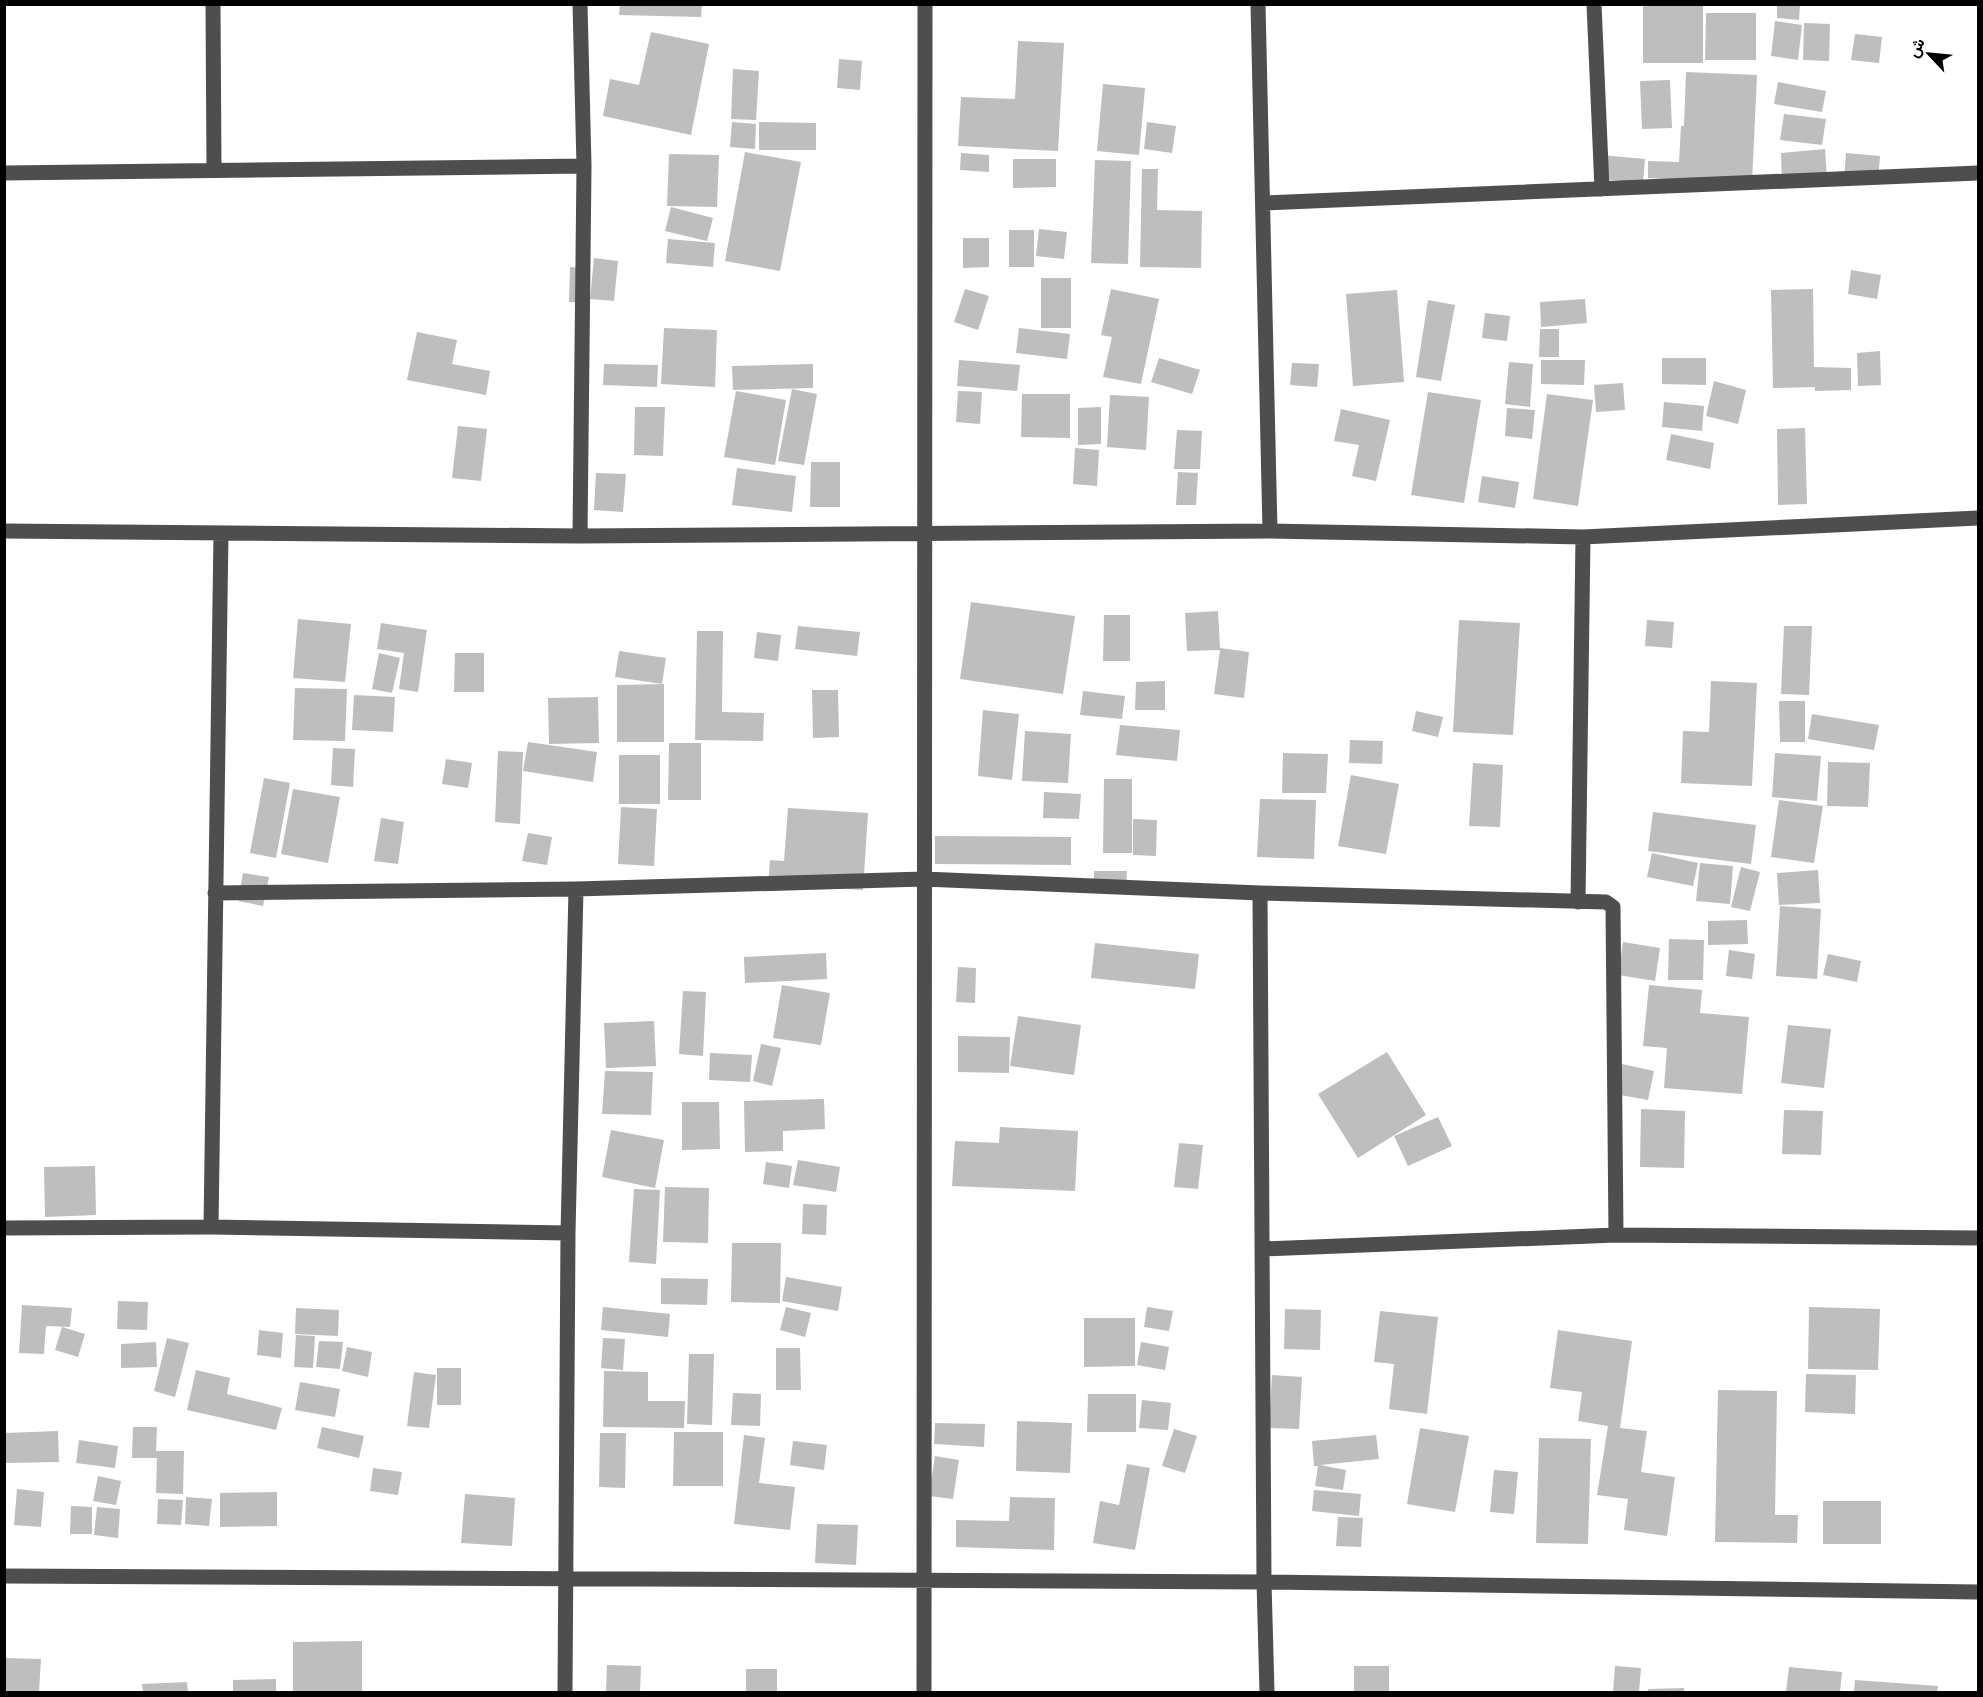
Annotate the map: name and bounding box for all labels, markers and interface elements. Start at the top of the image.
north arrow [1899,24,1959,84]
text: ش [1902,34,1929,60]

